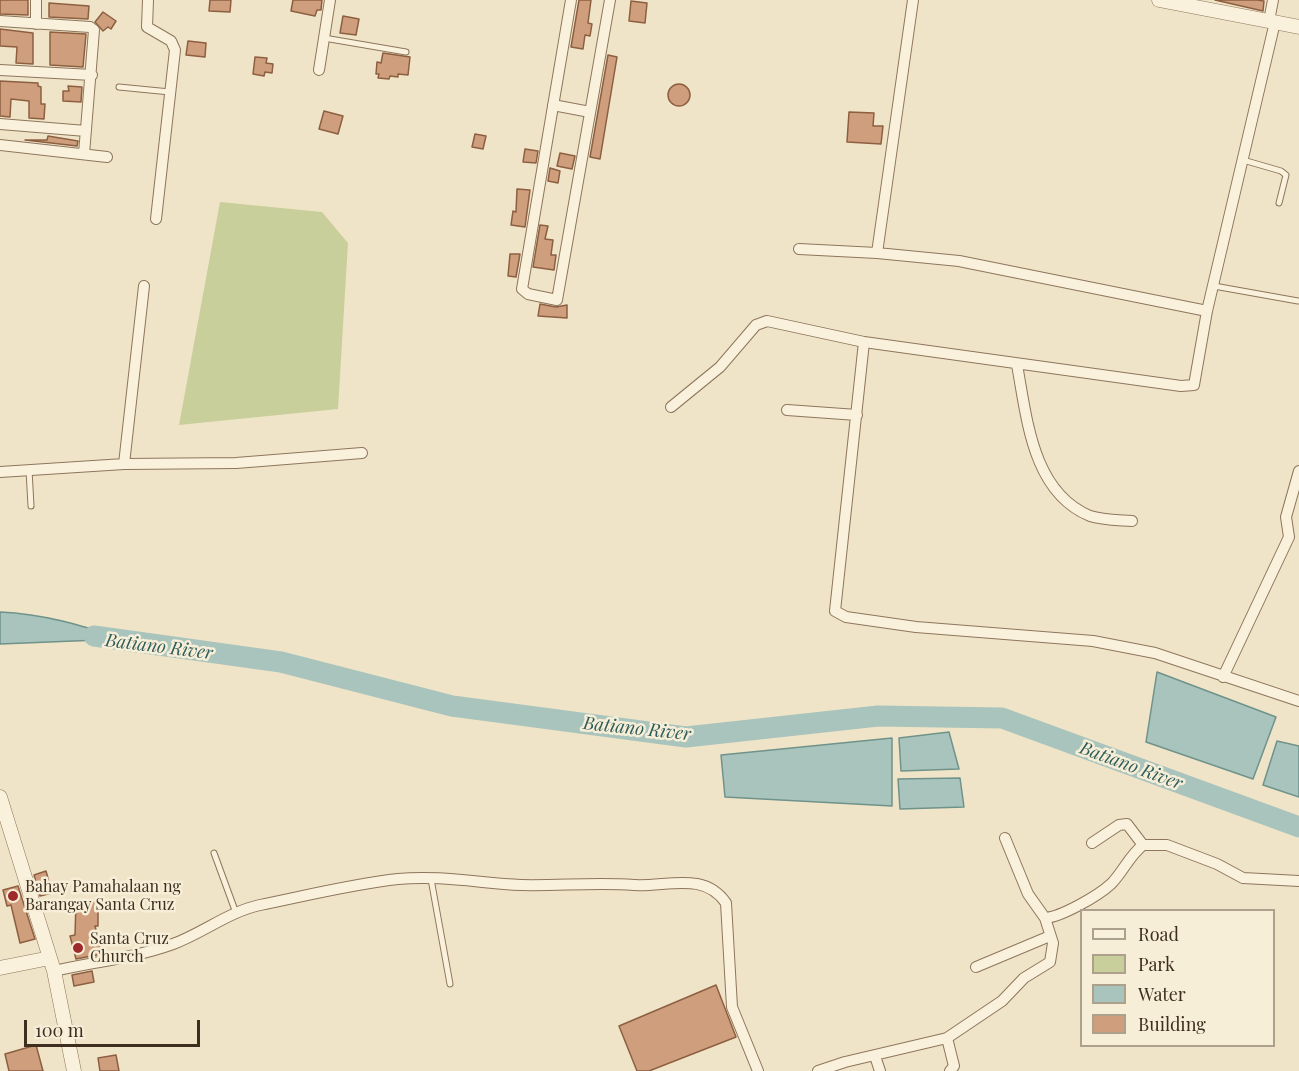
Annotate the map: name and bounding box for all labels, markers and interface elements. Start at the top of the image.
water label: Batiano River [104,630,214,664]
water label: Batiano River [582,713,692,745]
water label: Batiano River [1077,737,1185,795]
place label: Bahay Pamahalaan ng Barangay Santa Cruz [25,877,181,915]
marker: Bahay Pamahalaan ng Barangay Santa Cruz [6,889,20,903]
legend [1080,909,1275,1047]
text: Road [1138,922,1179,946]
place label: Santa Cruz Church [90,929,169,967]
marker: Santa Cruz Church [71,941,85,955]
text: Park [1138,952,1175,976]
text: Water [1138,982,1186,1006]
scale bar [27,1008,202,1046]
text: Building [1138,1012,1206,1036]
text: 100 m [35,1018,84,1042]

